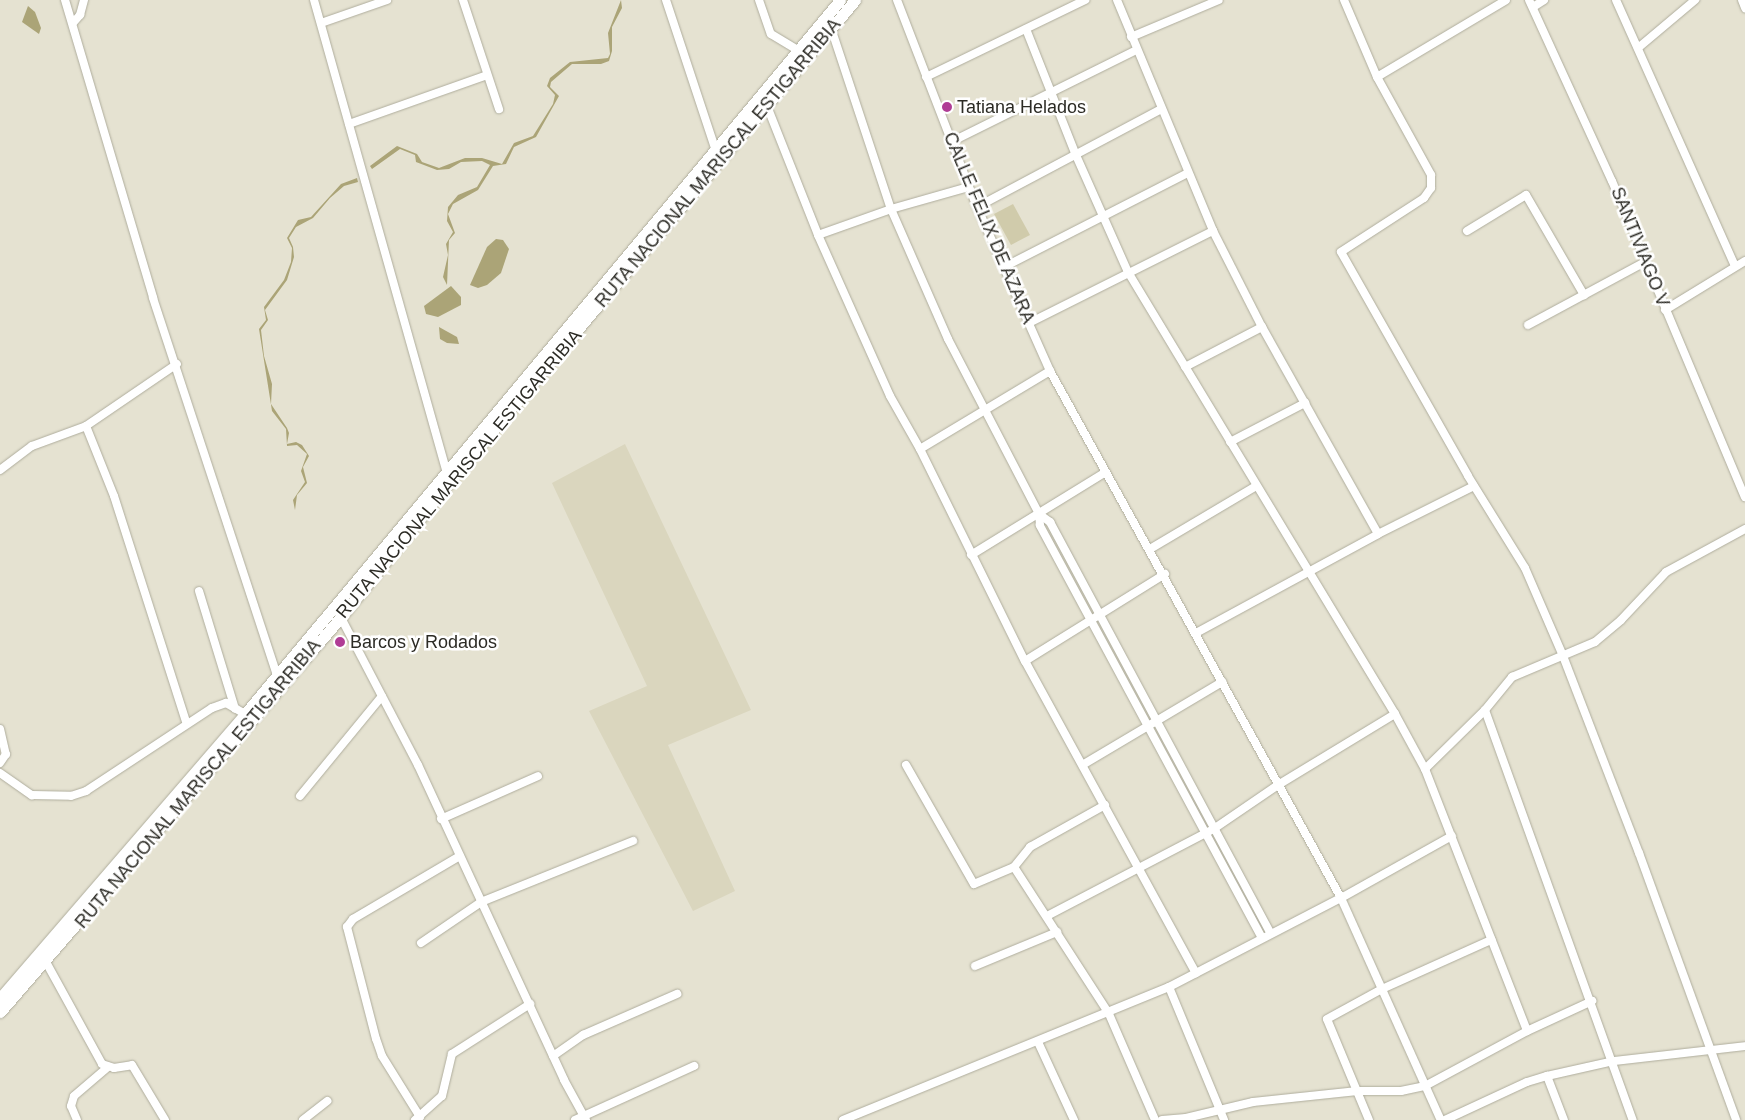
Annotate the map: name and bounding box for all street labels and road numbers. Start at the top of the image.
street label: RUTA NACIONAL MARISCAL ESTIGARRIBIA [590,13,846,313]
street label: CALLE FELIX DE AZARA [939,128,1039,328]
street label: SANTIVIAGO V [1606,184,1674,310]
street label: RUTA NACIONAL MARISCAL ESTIGARRIBIA [331,324,587,624]
street label: RUTA NACIONAL MARISCAL ESTIGARRIBIA [70,634,326,934]

